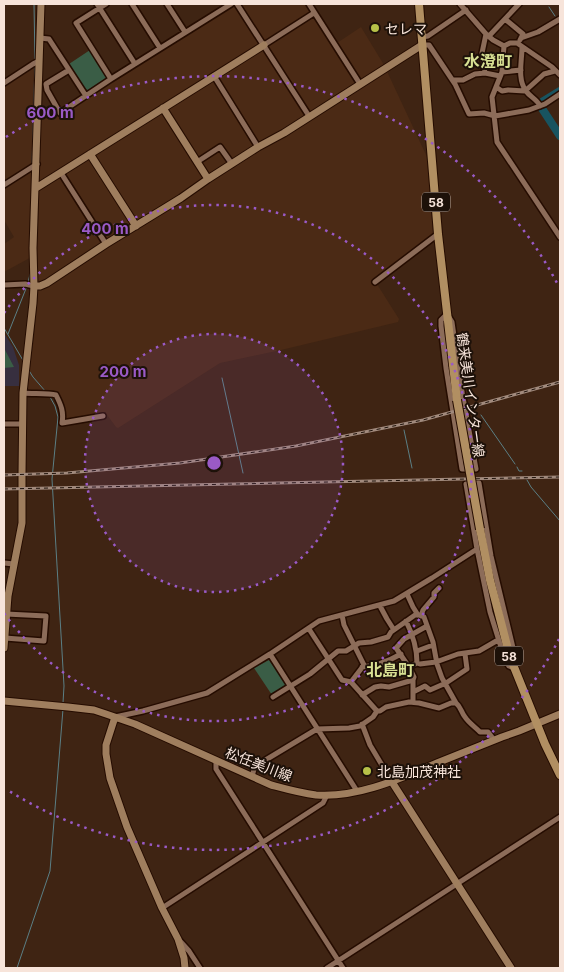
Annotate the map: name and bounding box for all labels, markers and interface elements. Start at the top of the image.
place label: セレマ [385,20,427,37]
marker: セレマ [369,22,381,34]
district label: 水澄町 [464,51,512,71]
text: 600 m [26,103,74,122]
road number: 58 [422,192,450,212]
text: 400 m [81,219,129,238]
street label: 鶴来美川インター線 [454,331,488,459]
text: 200 m [100,362,146,381]
centre of rings [205,454,223,472]
road number: 58 [495,646,523,666]
district label: 北島町 [366,660,414,680]
street label: 松任美川線 [223,744,295,784]
place label: 北島加茂神社 [377,763,461,780]
marker: 北島加茂神社 [361,765,373,777]

